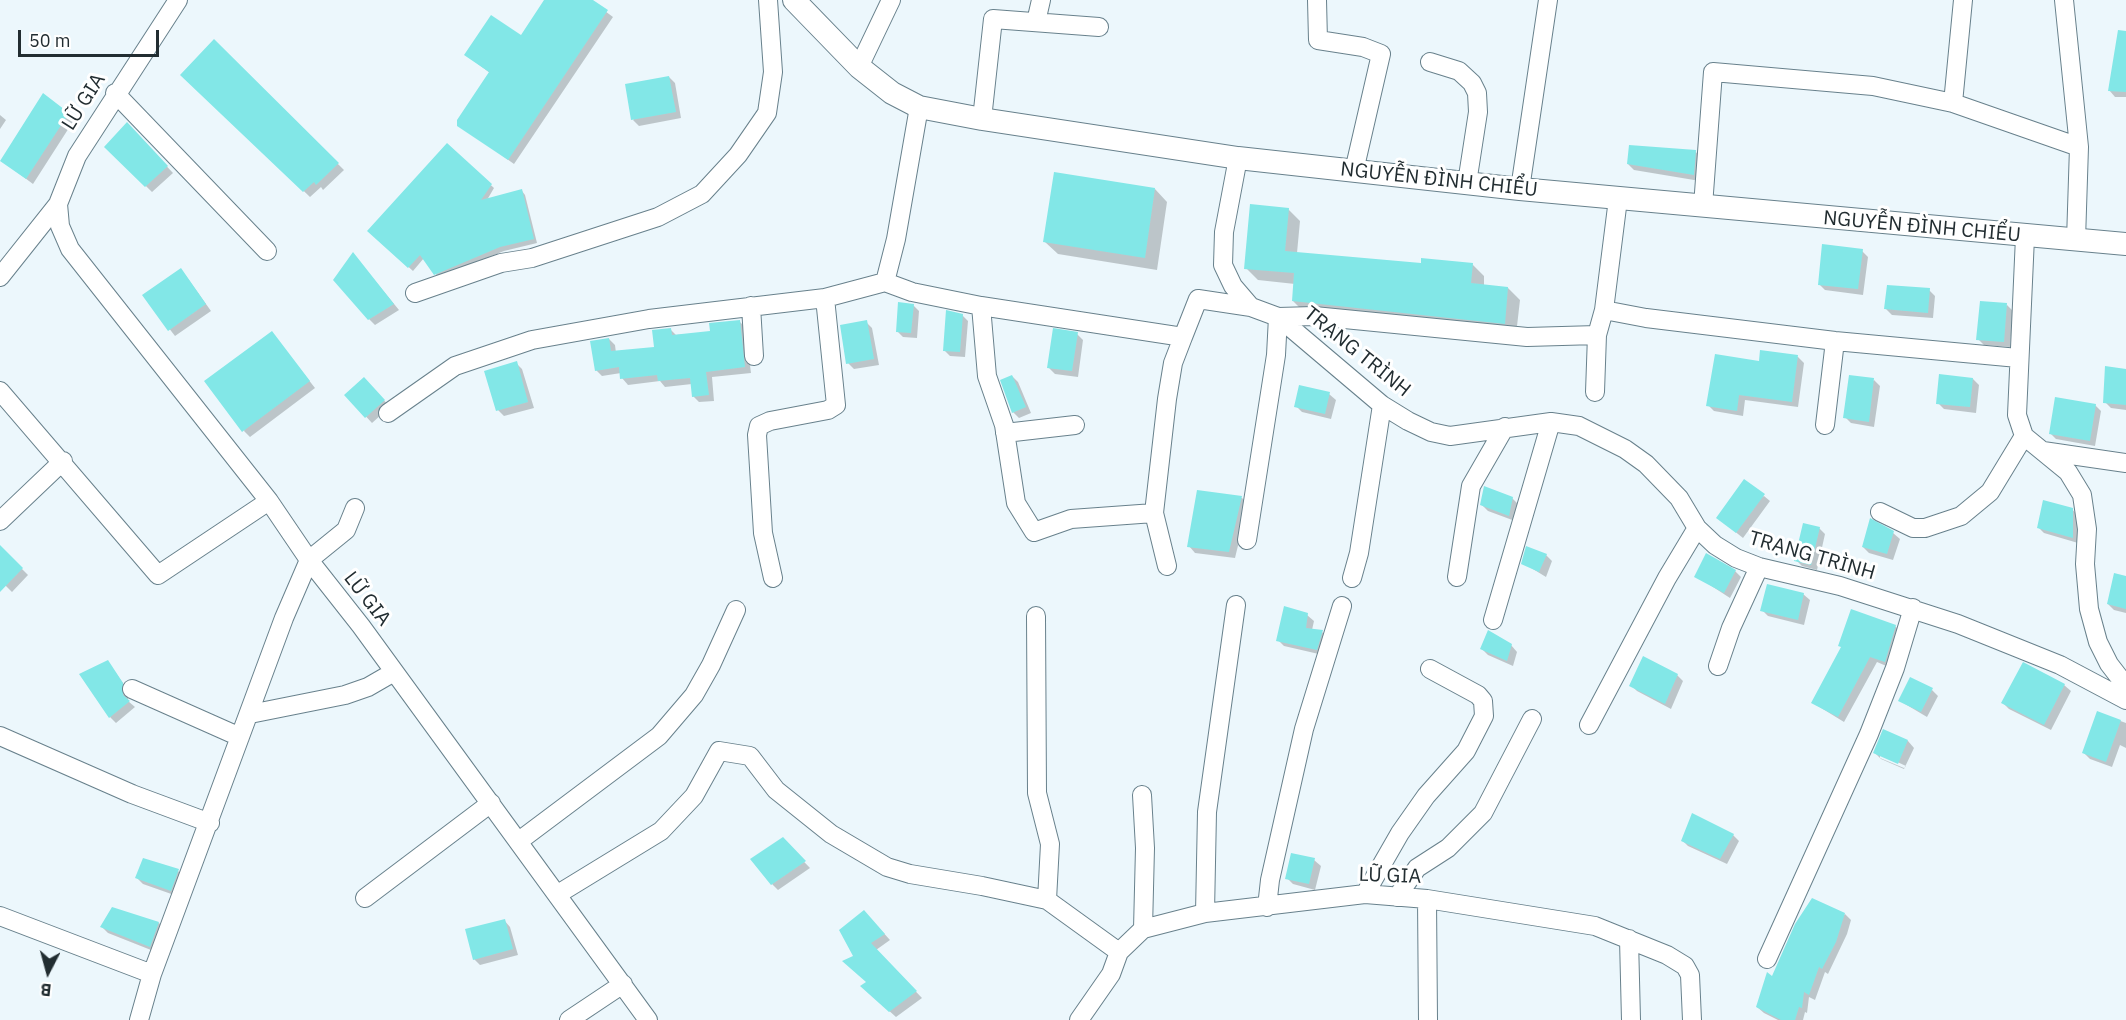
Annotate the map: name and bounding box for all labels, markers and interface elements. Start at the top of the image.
scale bar [21,18,162,56]
text: 50 m [29,29,71,52]
street label: LỮ GIA [57,69,111,135]
street label: NGUYỄN ĐÌNH CHIỂU [1339,158,1539,202]
street label: NGUYỄN ĐÌNH CHIỂU [1822,206,2022,248]
street label: TRẠNG TRÌNH [1299,302,1415,402]
street label: TRẠNG TRÌNH [1746,527,1878,585]
street label: LỮ GIA [338,567,396,631]
street label: LỮ GIA [1358,863,1422,889]
north arrow [18,942,78,1002]
text: B [40,979,52,1000]

